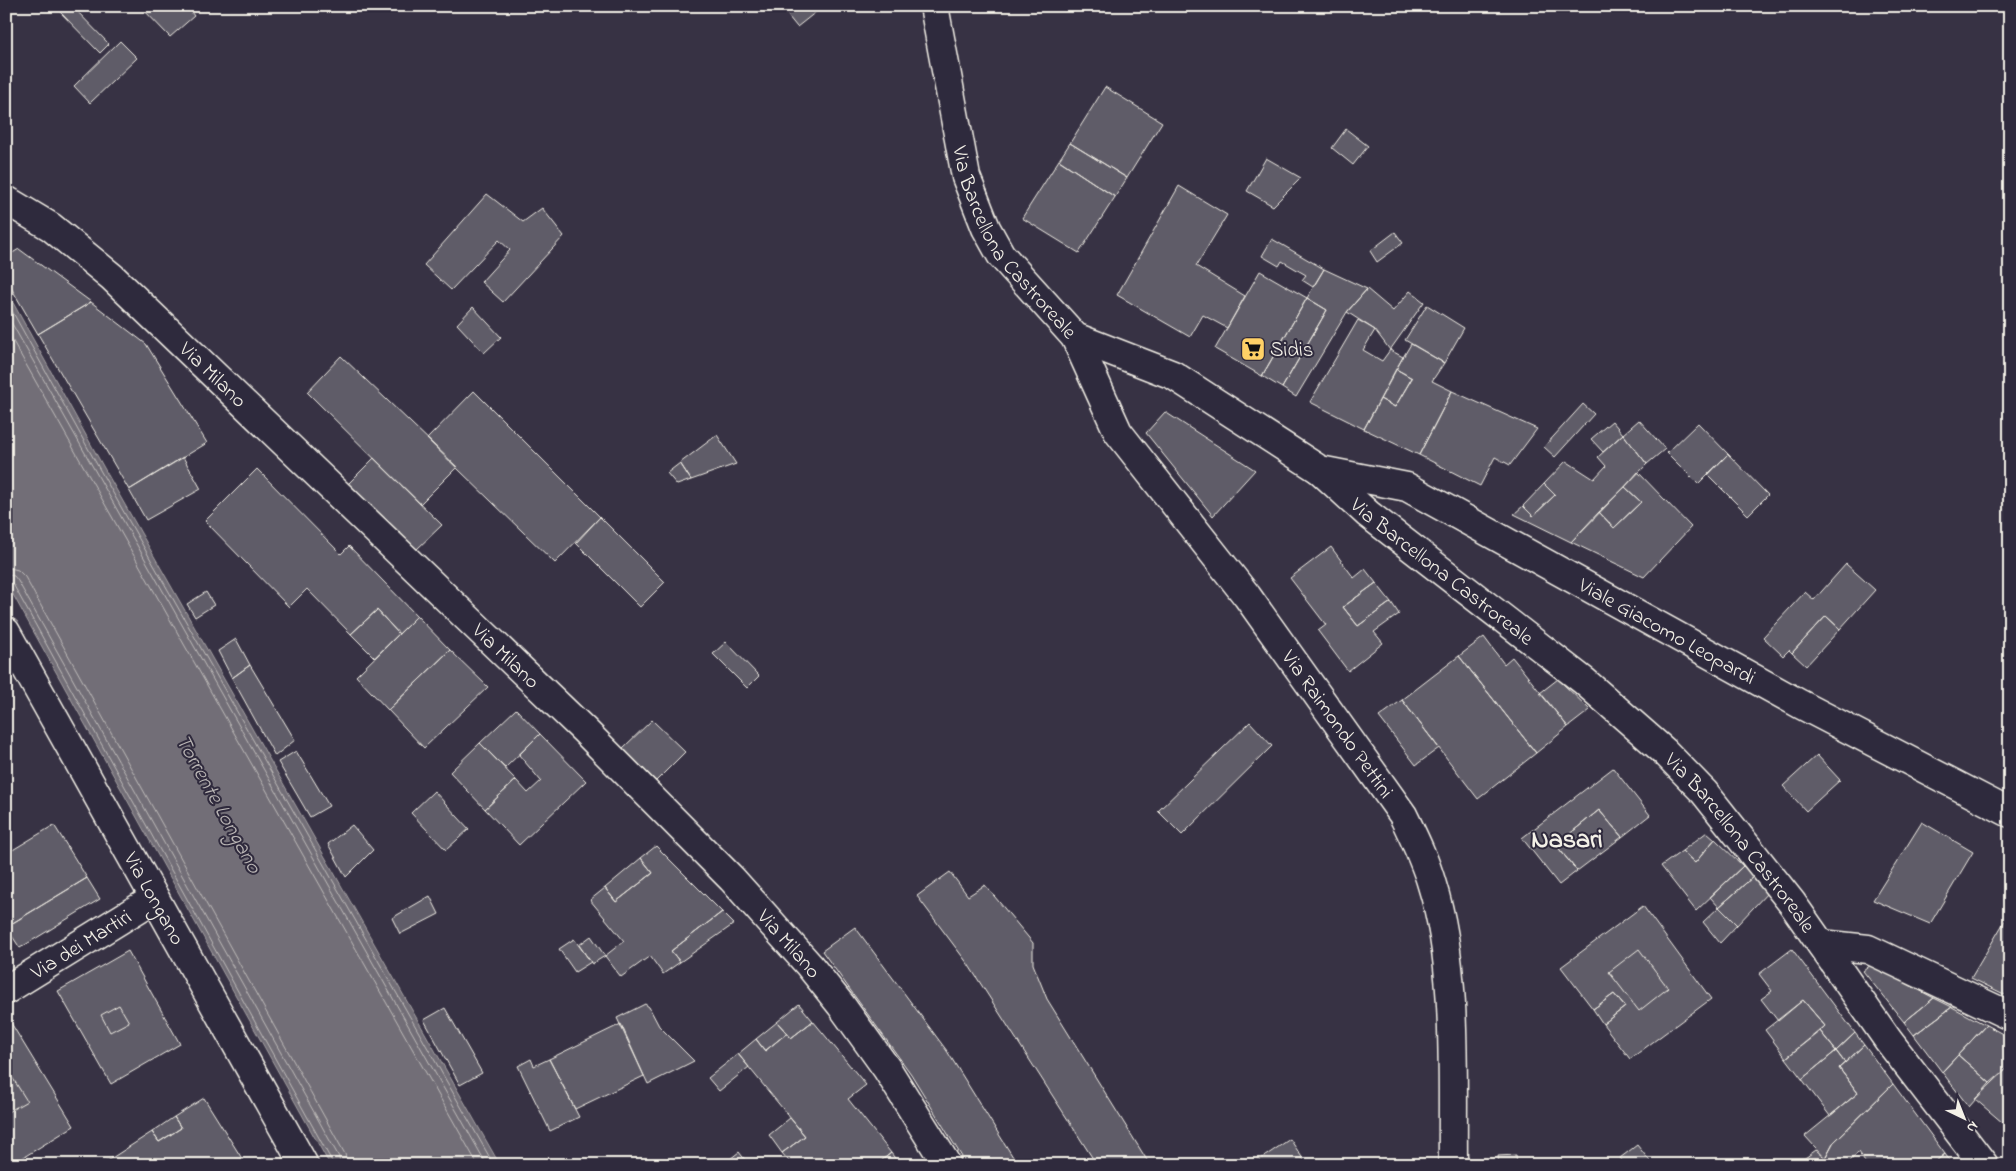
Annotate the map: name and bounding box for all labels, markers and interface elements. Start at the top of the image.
street label: Via Barcellona Castroreale [943,143,1083,347]
street label: Via Milano [171,335,253,416]
supermarket icon: Sidis [1240,336,1266,362]
place label: Sidis [1270,336,1314,366]
street label: Via Barcellona Castroreale [1342,491,1540,654]
street label: Viale Giacomo Leopardi [1571,571,1760,694]
street label: Via Milano [464,616,546,697]
street label: Via Raimondo Pettini [1273,644,1400,805]
water label: Torrente Longano [166,729,270,881]
street label: Via Barcellona Castroreale [1656,746,1822,940]
district label: Nasari [1531,822,1603,860]
street label: Via Longano [115,846,191,951]
street label: Via dei Martiri [25,903,138,989]
street label: Via Milano [748,903,827,986]
north arrow [1938,1094,1988,1144]
text: N [1961,1116,1982,1137]

